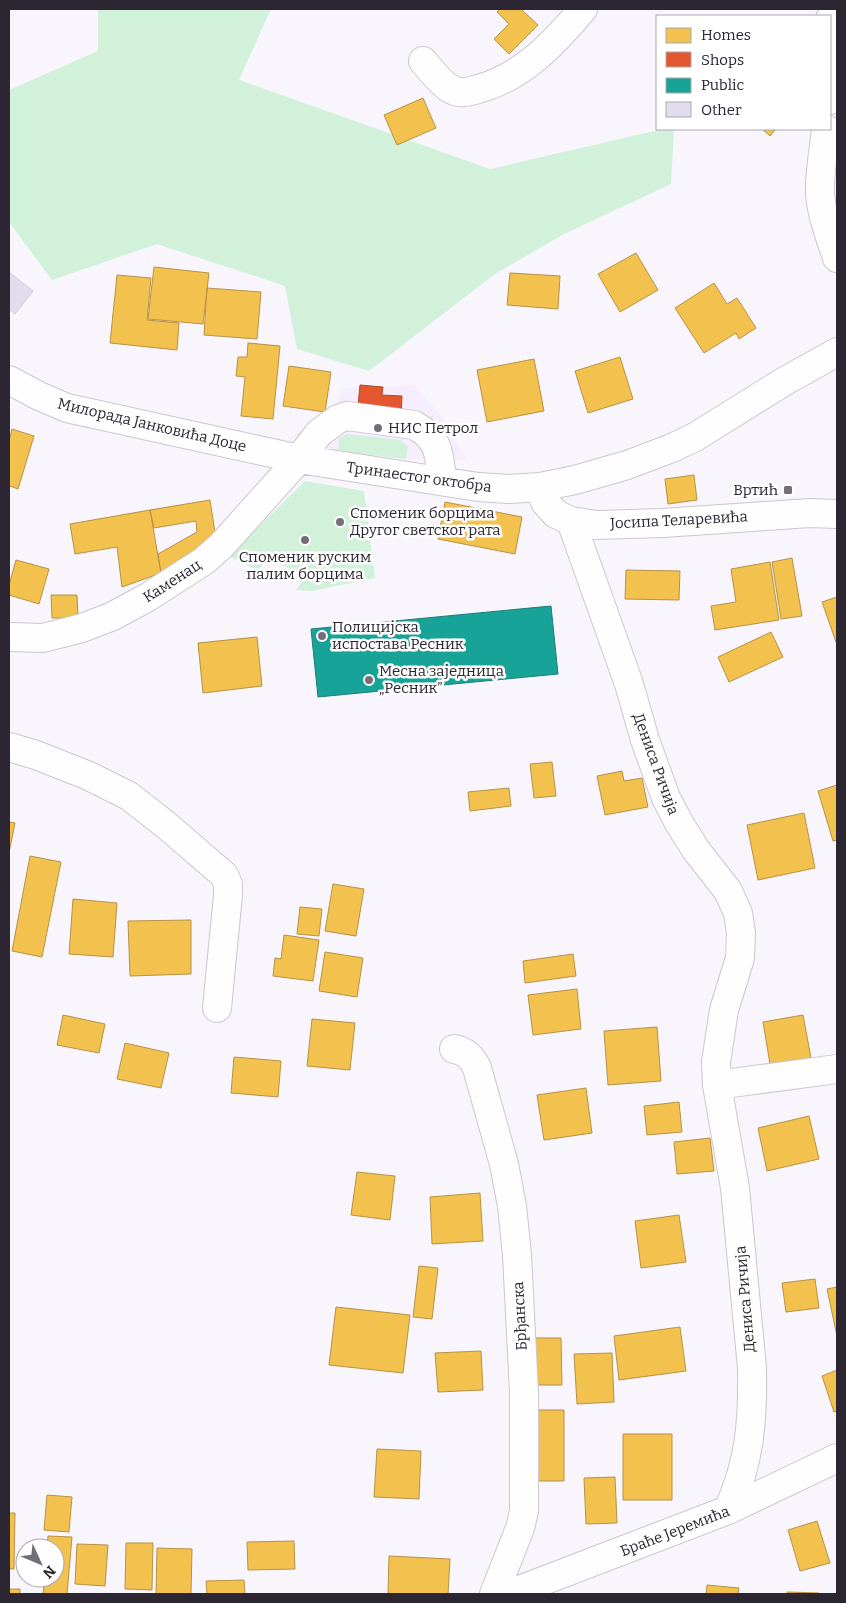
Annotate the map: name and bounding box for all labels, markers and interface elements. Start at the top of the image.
legend [656,15,831,130]
text: Homes [701,26,751,44]
text: Shops [701,51,744,69]
text: Public [701,76,745,94]
text: Other [701,101,742,119]
street label: Милорада Јанковића Доце [56,394,248,456]
place label: НИС Петрол [388,419,478,437]
marker: НИС Петрол [372,422,384,434]
street label: Тринаестог октобра [345,458,493,496]
place label: Вртић [733,481,779,499]
marker: Вртић [782,484,794,496]
place label: Споменик борцима Другог светског рата [350,504,500,539]
street label: Јосипа Теларевића [609,507,748,533]
marker: Споменик борцима Другог светског рата [334,516,346,528]
marker: Споменик руским палим борцима [299,534,311,546]
place label: Споменик руским палим борцима [239,548,371,583]
street label: Каменац [140,555,205,606]
place label: Полицијска испостава Ресник [332,618,464,653]
marker: Полицијска испостава Ресник [316,630,328,642]
place label: Месна заједница „Ресник” [379,662,504,697]
marker: Месна заједница „Ресник” [363,674,375,686]
street label: Дениса Ричија [629,711,683,817]
street label: Дениса Ричија [731,1245,759,1353]
street label: Брђанска [509,1281,531,1351]
street label: Браће Јеремића [618,1502,732,1560]
north arrow [15,1538,65,1588]
text: N [39,1562,59,1582]

